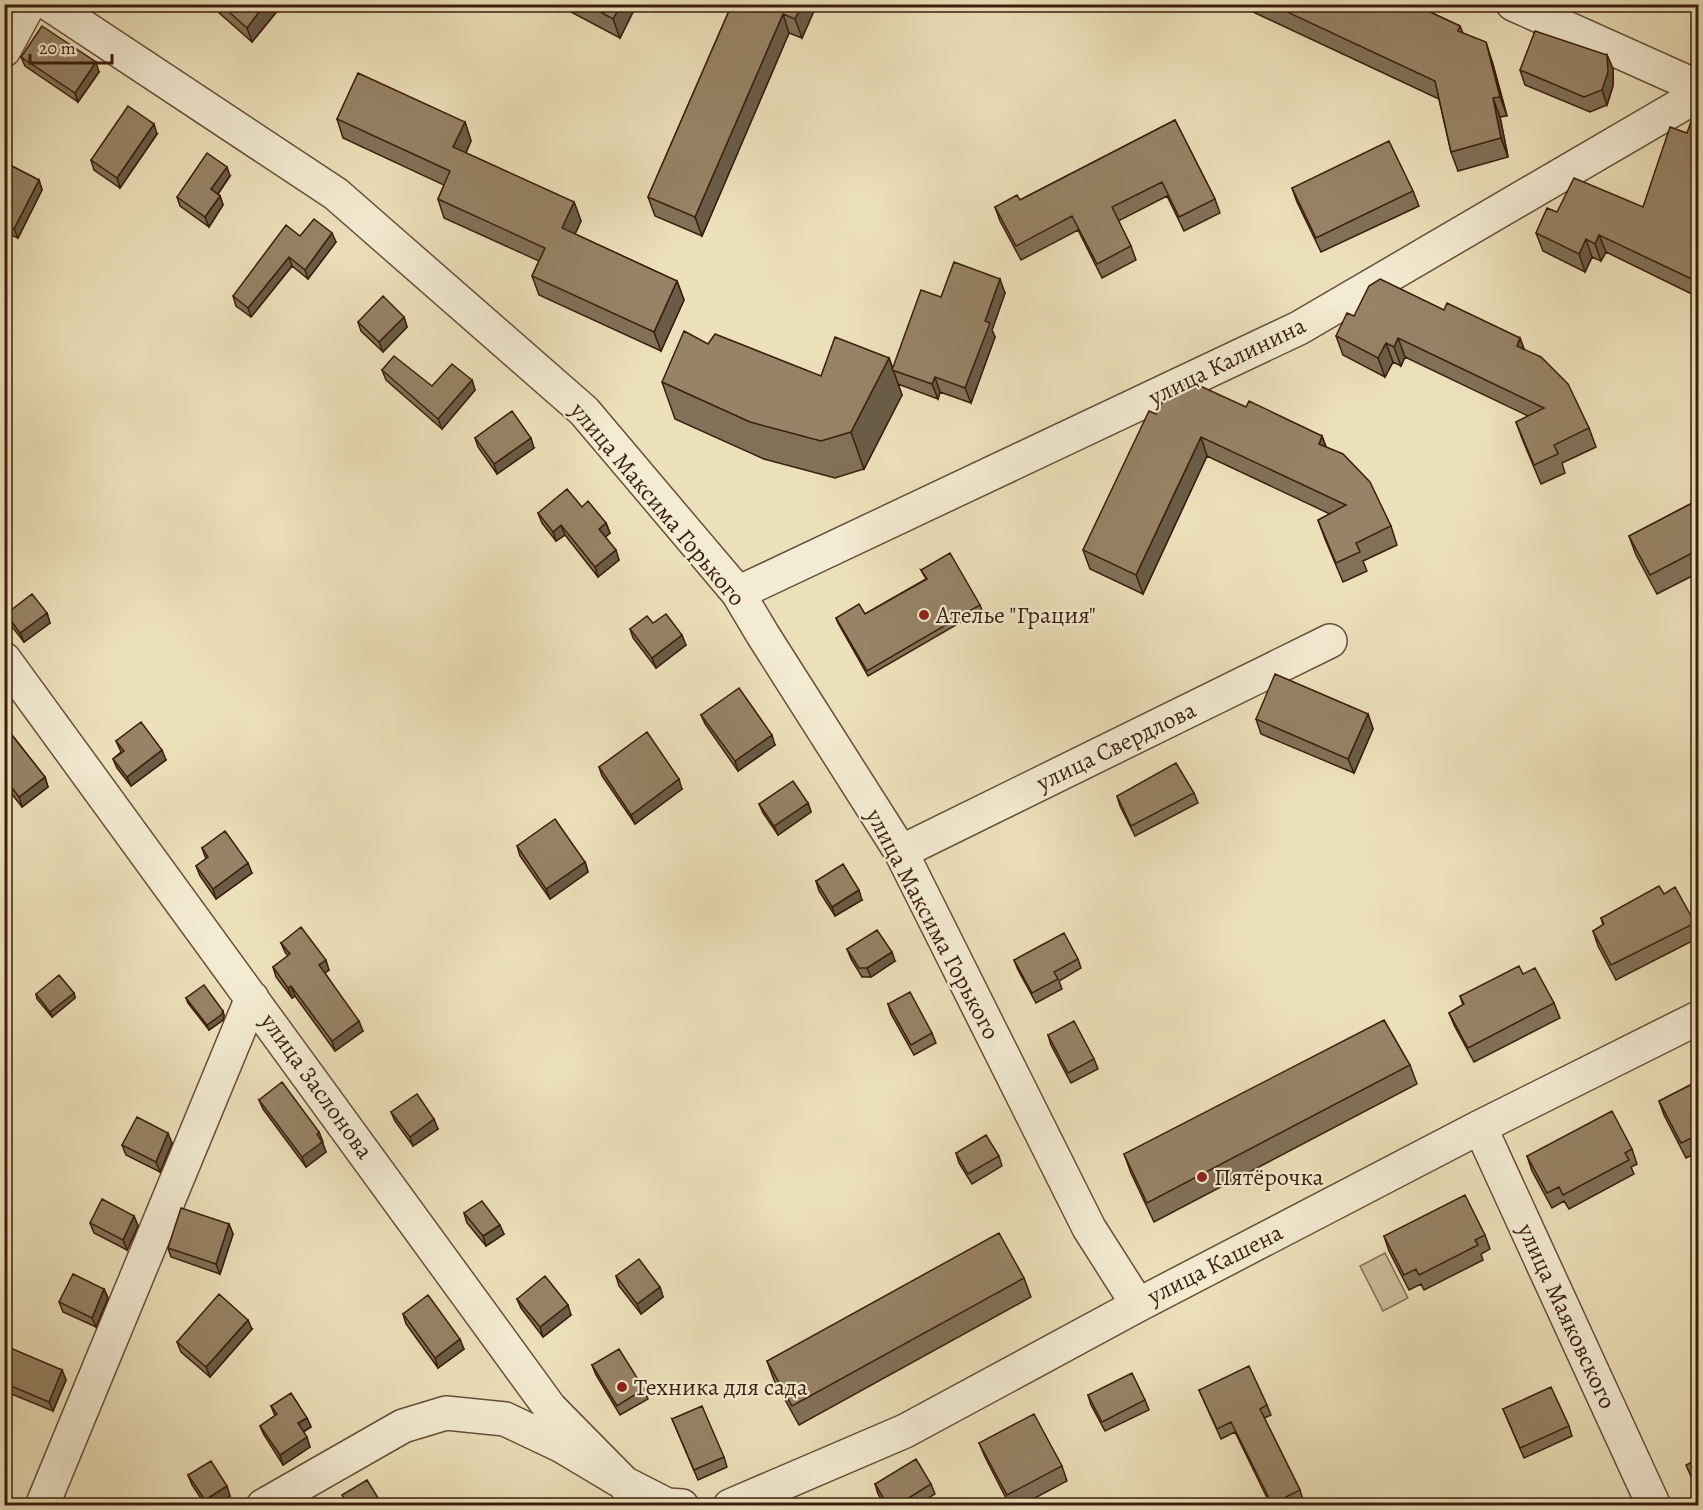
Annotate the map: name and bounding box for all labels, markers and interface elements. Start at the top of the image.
scale bar [30,27,112,65]
text: 20 m [39,36,76,60]
street label: улица Калинина [1142,309,1311,413]
street label: улица Максима Горького [562,394,753,613]
place label: Ателье "Грация" [935,599,1096,631]
marker: Ателье "Грация" [917,608,931,622]
street label: улица Свердлова [1030,694,1201,799]
street label: улица Максима Горького [858,802,1007,1045]
street label: улица Заслонова [253,1006,381,1165]
place label: Пятёрочка [1214,1161,1324,1193]
marker: Пятёрочка [1195,1170,1209,1184]
street label: улица Кашена [1141,1216,1288,1312]
street label: улица Маяковского [1510,1217,1624,1414]
place label: Техника для сада [634,1371,808,1403]
marker: Техника для сада [615,1380,629,1394]

